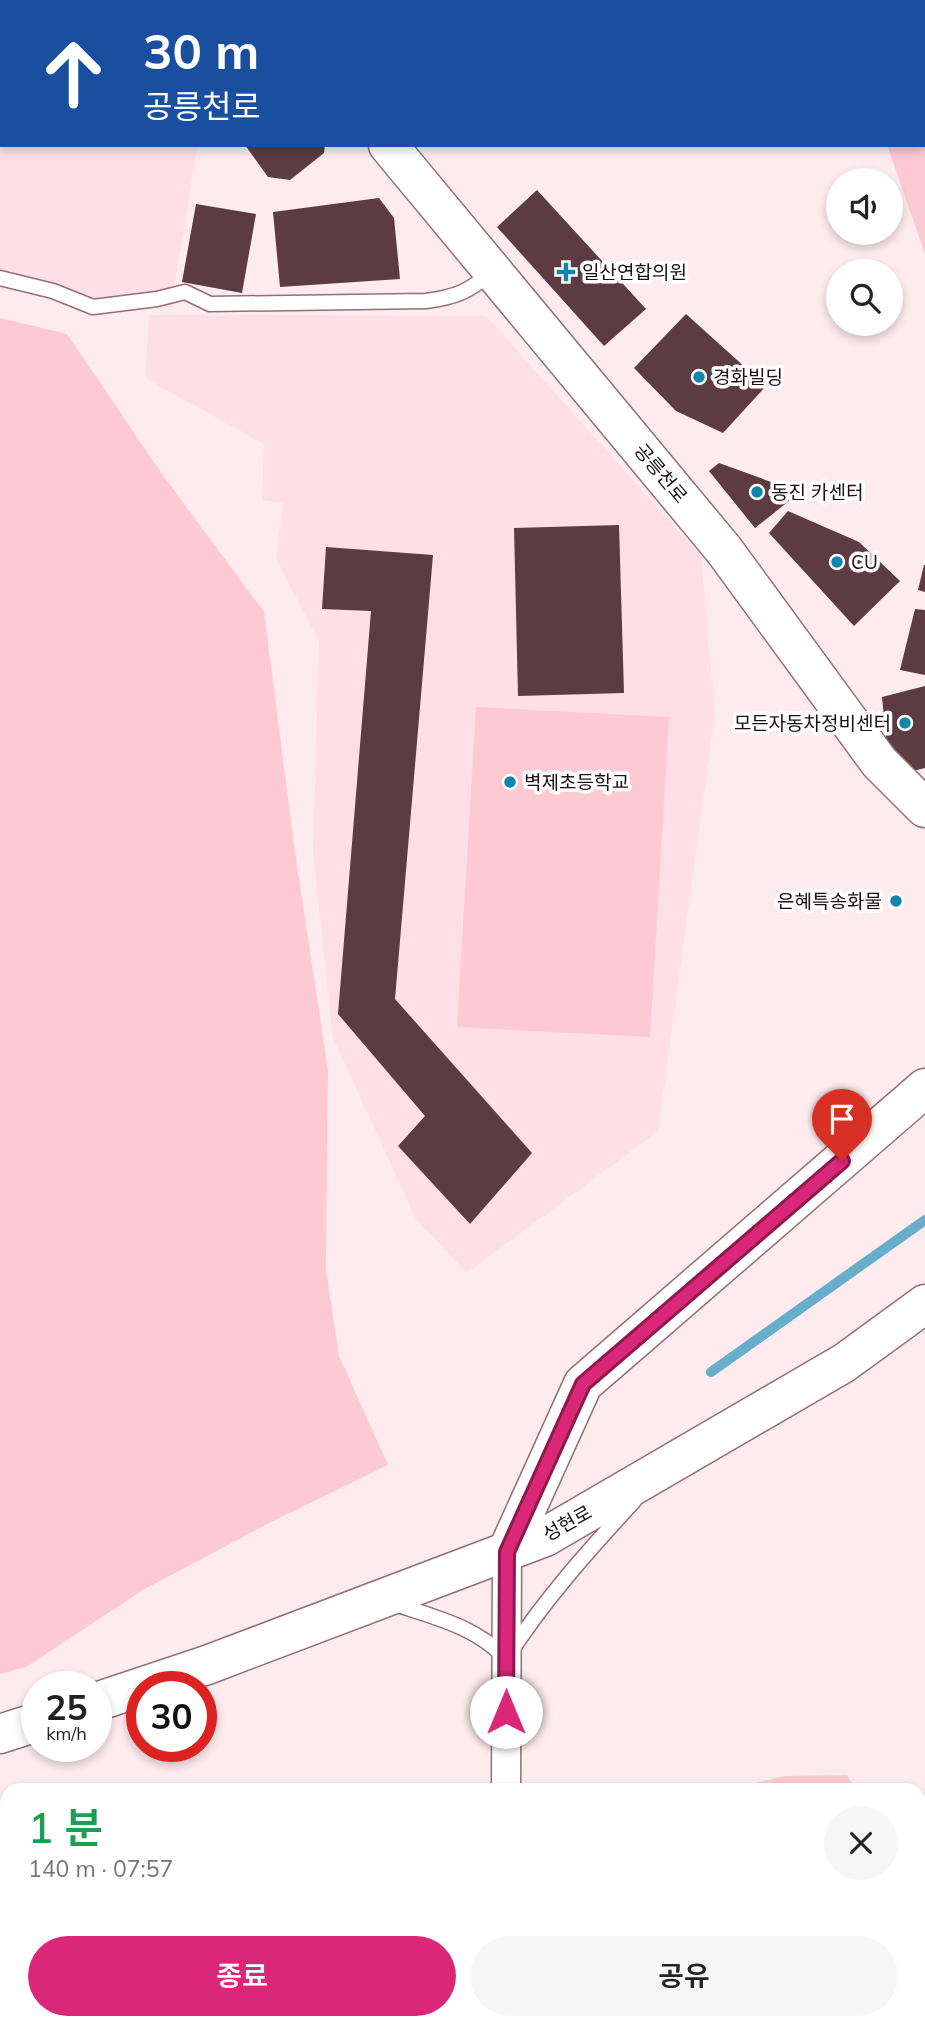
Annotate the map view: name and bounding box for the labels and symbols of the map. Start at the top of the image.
place label: 일산연합의원 [582,260,687,284]
marker: 일산연합의원 [556,262,576,282]
place label: 경화빌딩 [713,365,783,389]
marker: 경화빌딩 [691,369,707,385]
street label: 공릉천로 [629,439,693,507]
place label: 동진 카센터 [771,480,863,504]
marker: 동진 카센터 [749,484,765,500]
place label: CU [851,550,878,574]
marker: CU [829,554,845,570]
place label: 모든자동차정비센터 [734,711,891,735]
marker: 모든자동차정비센터 [897,715,913,731]
place label: 벽제초등학교 [524,770,629,794]
marker: 벽제초등학교 [502,774,518,790]
place label: 은혜특송화물 [777,889,882,913]
marker: 은혜특송화물 [888,893,904,909]
pin [812,1089,872,1161]
street label: 성현로 [538,1500,596,1546]
speed limit sign: 30 [126,1671,217,1762]
position arrow [469,1675,543,1749]

